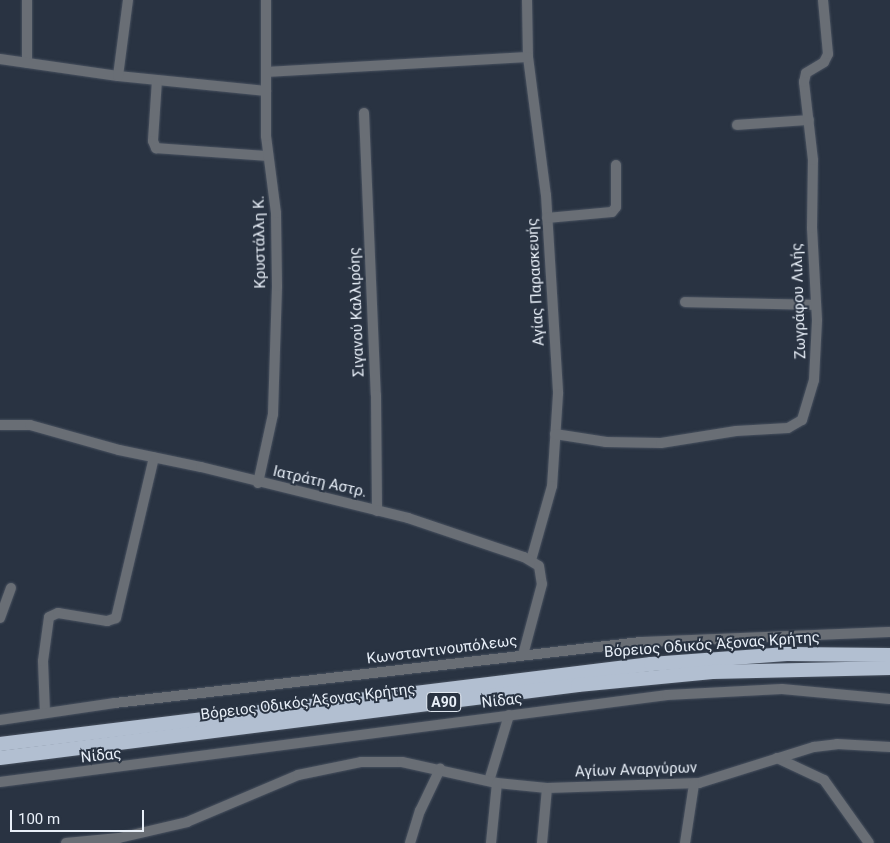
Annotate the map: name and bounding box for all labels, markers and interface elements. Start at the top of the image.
street label: Κρυστάλλη Κ. [250,195,270,289]
street label: Αγίας Παρασκευής [524,218,548,346]
street label: Ζωγράφου Λιλής [788,243,810,359]
street label: Σιγανού Καλλιρόης [346,247,368,377]
street label: Ιατράτη Αστρ. [271,462,369,502]
street label: Βόρειος Οδικός Άξονας Κρήτης [604,628,820,662]
street label: Κωνσταντινουπόλεως [366,632,518,668]
street label: Βόρειος Οδικός Άξονας Κρήτης [200,680,416,724]
road number: Α90 [425,690,463,714]
street label: Νίδας [481,690,523,712]
street label: Νίδας [80,745,122,767]
street label: Αγίων Αναργύρων [575,759,697,781]
scale bar [12,800,146,832]
text: 100 m [18,810,60,828]

